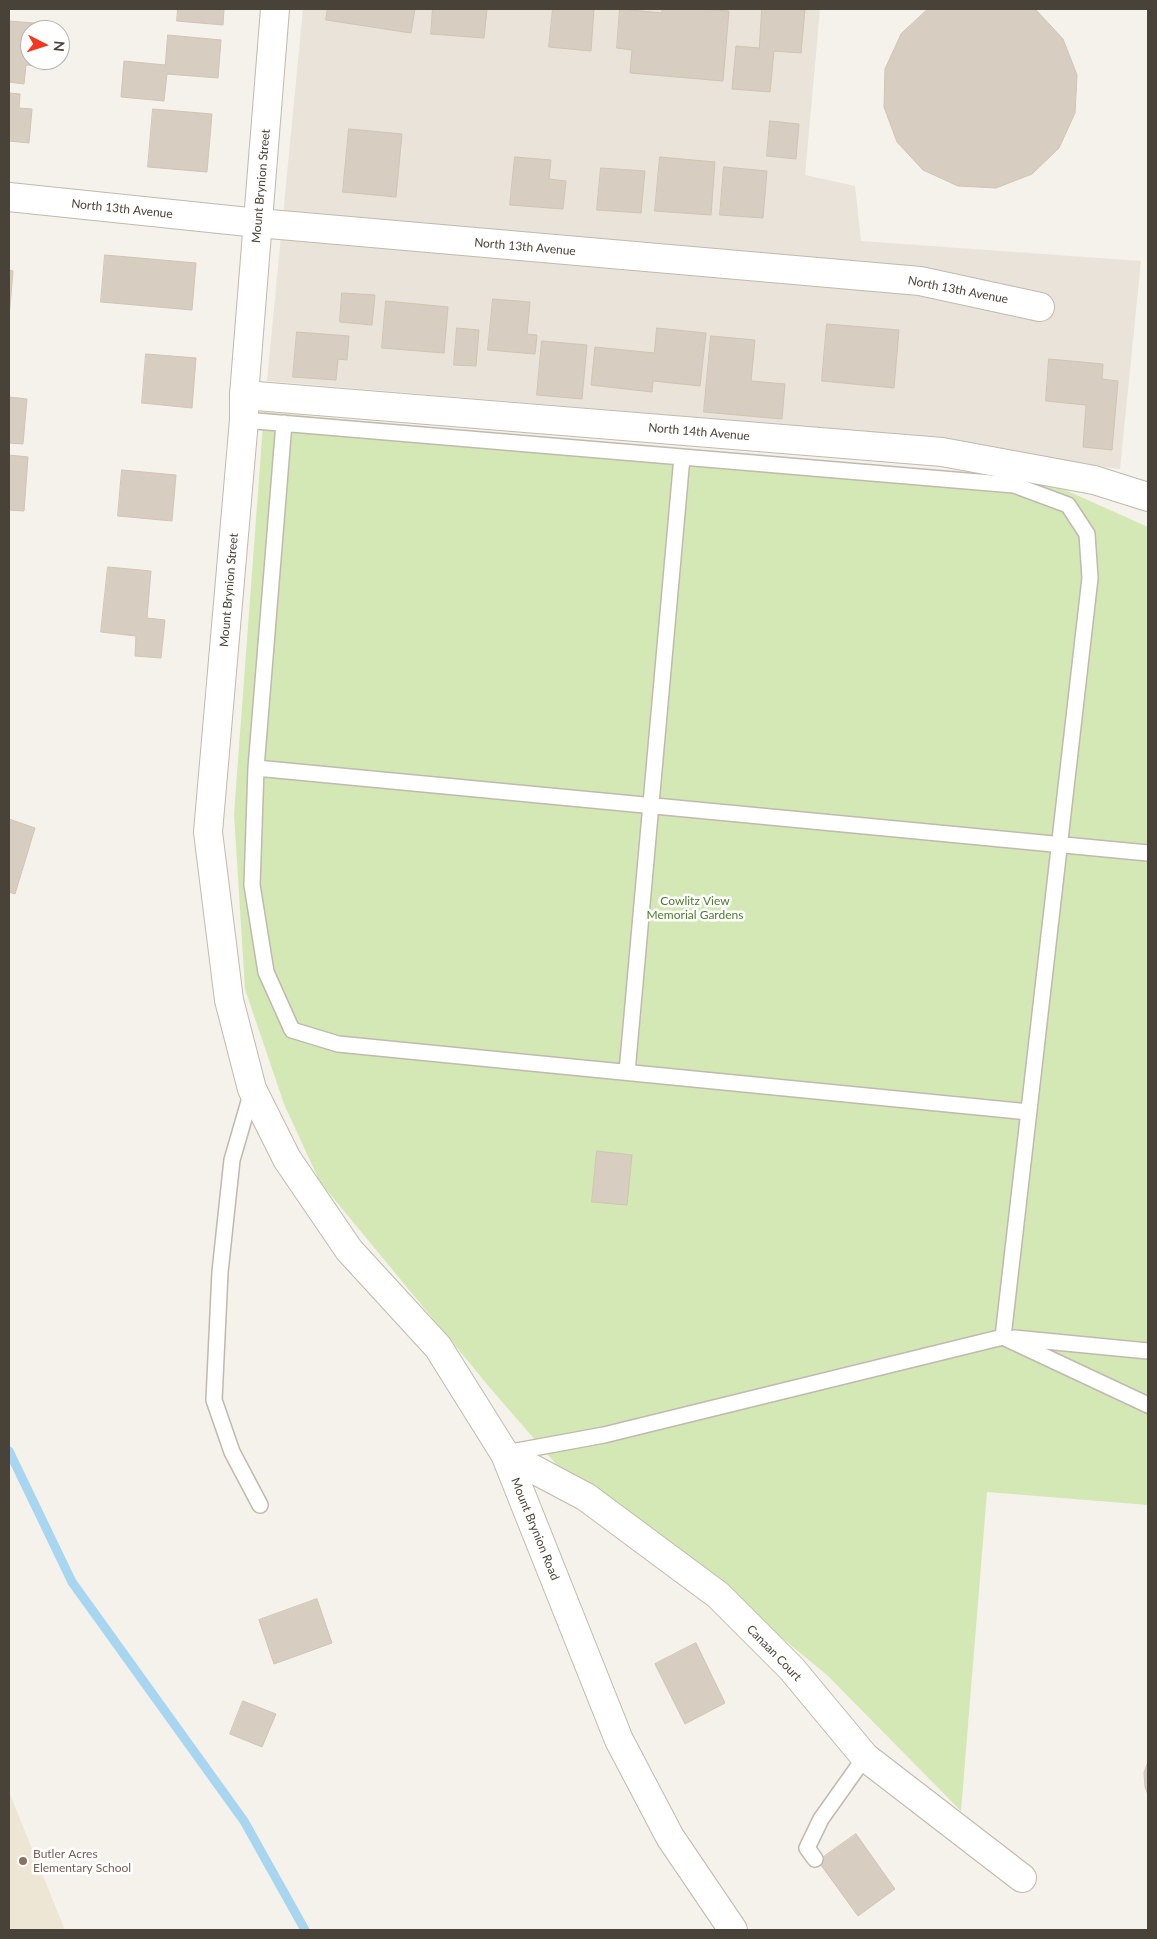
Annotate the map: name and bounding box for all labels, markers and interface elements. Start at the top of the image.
north arrow [20,20,70,70]
text: N [51,40,68,52]
street label: Mount Brynion Street [249,128,273,244]
street label: North 13th Avenue [71,197,173,221]
street label: North 13th Avenue [474,235,576,259]
street label: North 13th Avenue [907,273,1009,307]
street label: North 14th Avenue [648,420,750,444]
street label: Mount Brynion Street [217,532,241,648]
park label: Cowlitz View Memorial Gardens [647,894,743,922]
street label: Mount Brynion Road [508,1476,562,1582]
street label: Canaan Court [744,1622,804,1684]
place label: Butler Acres Elementary School [33,1847,131,1875]
marker: Butler Acres Elementary School [17,1855,29,1867]

